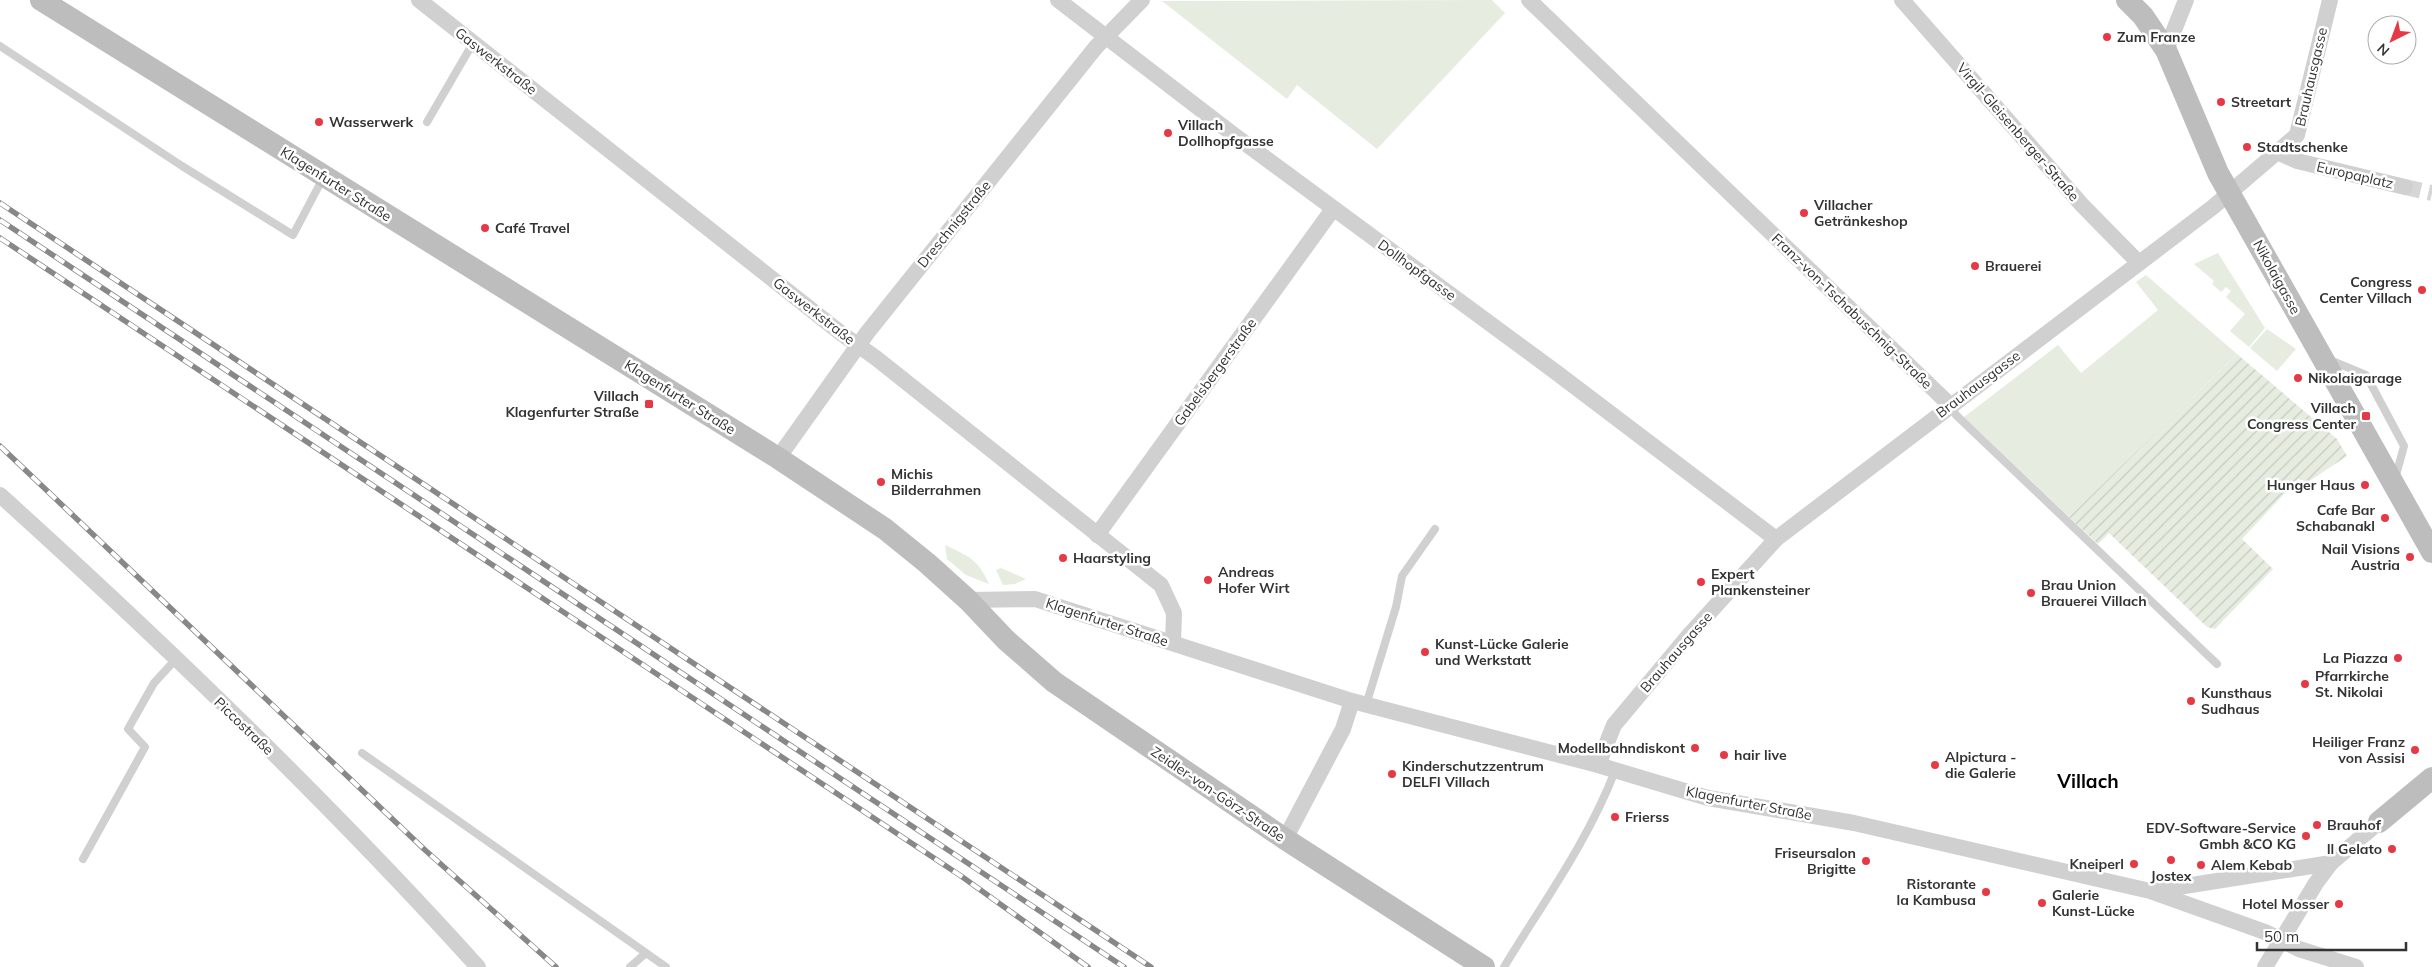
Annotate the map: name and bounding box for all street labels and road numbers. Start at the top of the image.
street label: Gaswerkstraße [451,23,541,99]
street label: Brauhausgasse [2291,26,2331,128]
street label: Virgil-Gleisenberger-Straße [1953,59,2083,205]
street label: Klagenfurter Straße [277,142,395,226]
street label: Europaplatz [2315,157,2395,193]
street label: Dreschnigstraße [913,177,995,271]
street label: Franz-von-Tschabuschnig-Straße [1768,229,1936,393]
street label: Dollhopfgasse [1374,236,1460,304]
street label: Nikolaigasse [2249,237,2305,317]
street label: Gaswerkstraße [769,273,859,349]
street label: Gabelsbergerstraße [1170,315,1260,429]
street label: Brauhausgasse [1932,346,2024,422]
street label: Klagenfurter Straße [621,355,739,439]
street label: Klagenfurter Straße [1043,594,1171,650]
street label: Brauhausgasse [1636,608,1716,696]
street label: Piccostraße [211,693,277,759]
street label: Zeidler-von-Görz-Straße [1148,742,1288,846]
street label: Klagenfurter Straße [1685,782,1813,824]

